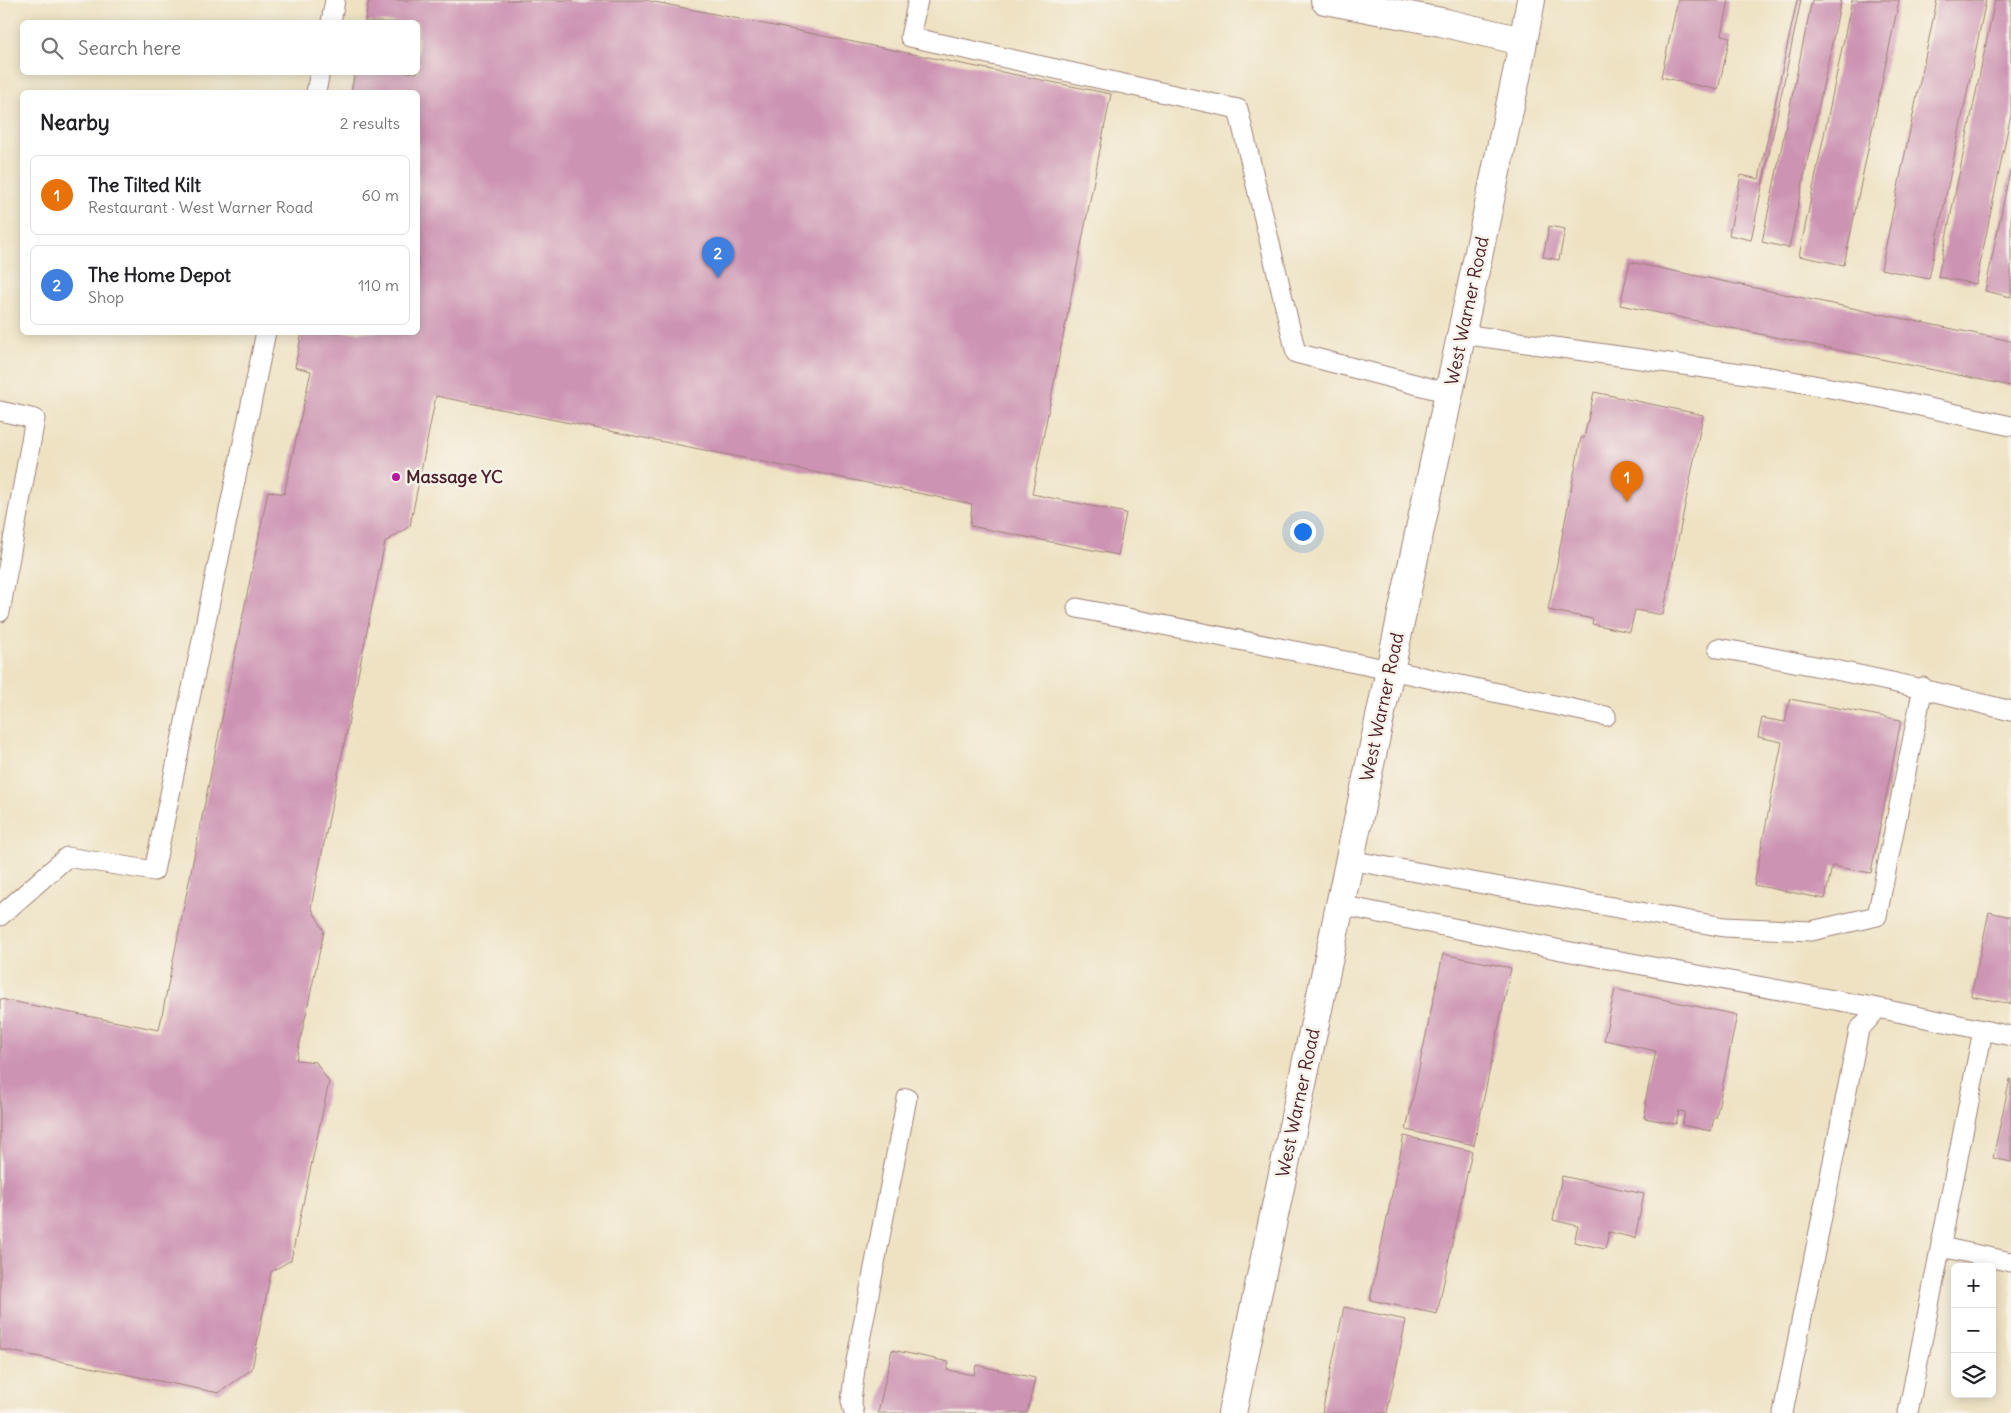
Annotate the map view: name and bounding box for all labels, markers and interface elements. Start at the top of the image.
search box [20,20,420,75]
icon: search [38,34,66,62]
text: Search here [78,36,181,60]
text: Nearby [40,109,110,136]
text: 2 results [340,113,400,133]
text: The Tilted Kilt [88,173,201,197]
text: 1 [54,185,60,205]
text: 60 m [361,185,399,205]
text: Restaurant · West Warner Road [88,197,313,217]
street label: West Warner Road [1440,234,1494,387]
pin: 2 [702,237,734,278]
text: The Home Depot [88,263,231,287]
text: 2 [53,275,61,295]
text: 110 m [358,275,399,295]
text: Shop [88,287,124,307]
pin: 1 [1611,461,1643,502]
place label: Massage YC [406,465,503,488]
marker: Massage YC [390,471,402,483]
your location [1290,519,1316,545]
street label: West Warner Road [1355,630,1409,783]
street label: West Warner Road [1271,1026,1325,1179]
map controls [1951,1263,1996,1398]
button: + [1951,1263,1996,1308]
button: − [1951,1308,1996,1353]
button: layers [1951,1353,1996,1398]

